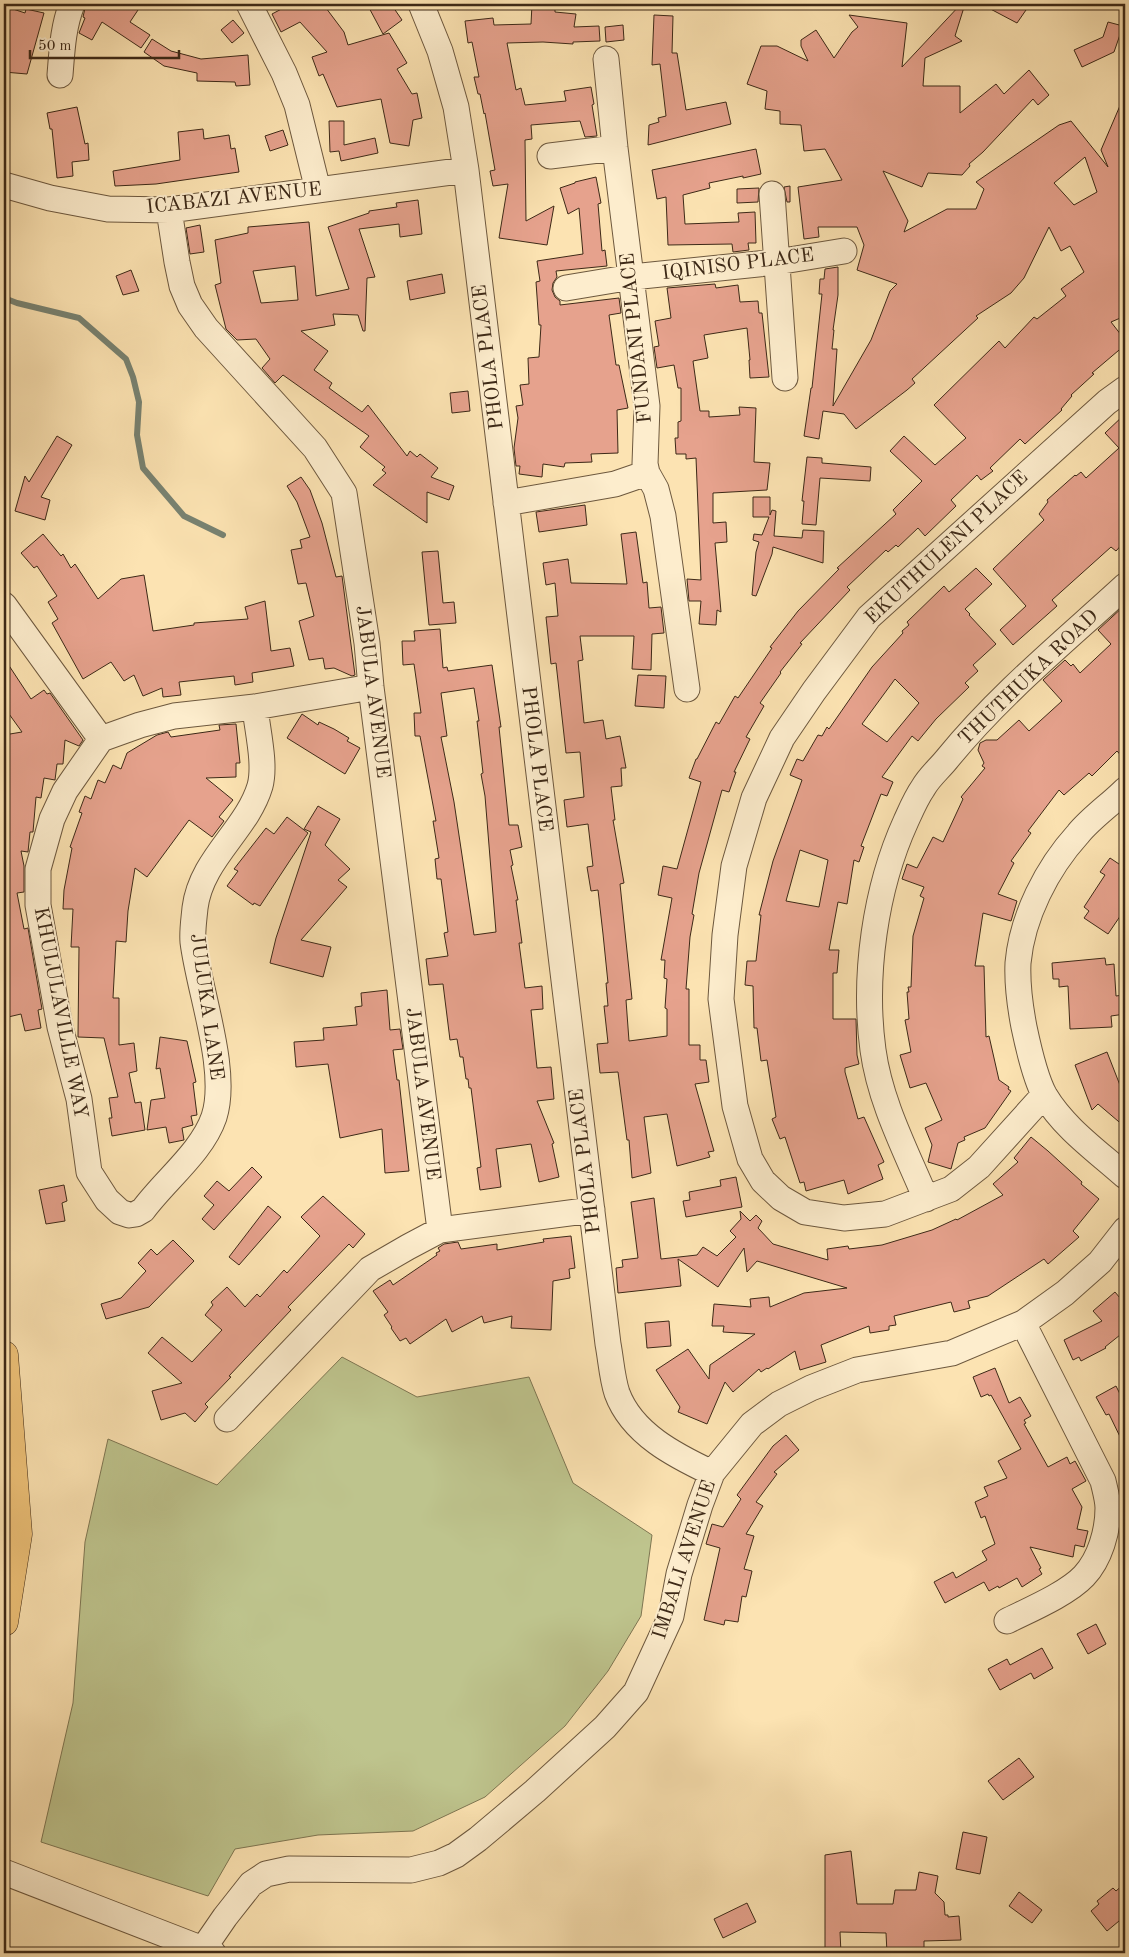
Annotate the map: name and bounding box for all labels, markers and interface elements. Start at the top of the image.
scale bar [30,28,179,60]
text: 50 m [38,39,72,54]
street label: ICABAZI AVENUE [145,180,323,218]
street label: IQINISO PLACE [661,246,815,284]
street label: FUNDANI PLACE [618,252,656,424]
street label: PHOLA PLACE [470,283,508,431]
street label: EKUTHULENI PLACE [862,467,1032,629]
street label: JABULA AVENUE [351,604,393,780]
street label: THUTHUKA ROAD [955,606,1103,750]
street label: PHOLA PLACE [517,685,555,833]
street label: KHULULAVILLE WAY [30,906,90,1121]
street label: JULUKA LANE [186,932,226,1082]
street label: JABULA AVENUE [401,1006,443,1182]
street label: PHOLA PLACE [567,1087,605,1235]
street label: IMBALI AVENUE [650,1478,720,1642]

